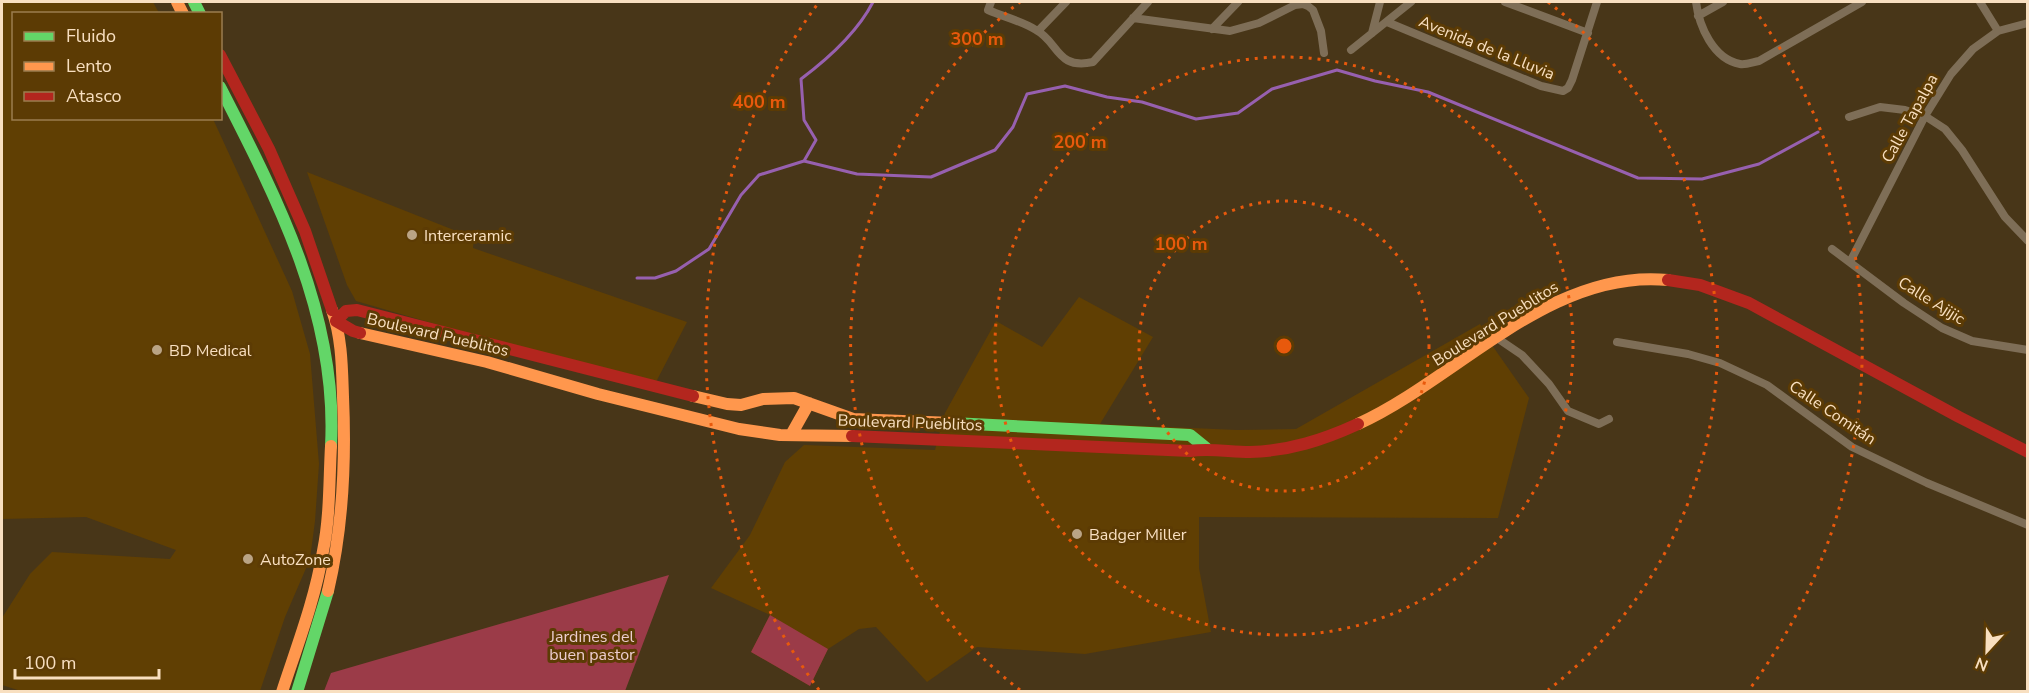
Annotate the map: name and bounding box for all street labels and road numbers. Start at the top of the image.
street label: Avenida de la Lluvia [1415,11,1558,85]
street label: Calle Tapalpa [1876,70,1943,167]
street label: Calle Ajijic [1894,272,1970,330]
street label: Boulevard Pueblitos [1428,276,1563,372]
street label: Boulevard Pueblitos [365,308,511,362]
street label: Calle Comitán [1785,376,1880,450]
street label: Boulevard Pueblitos [837,409,983,437]

